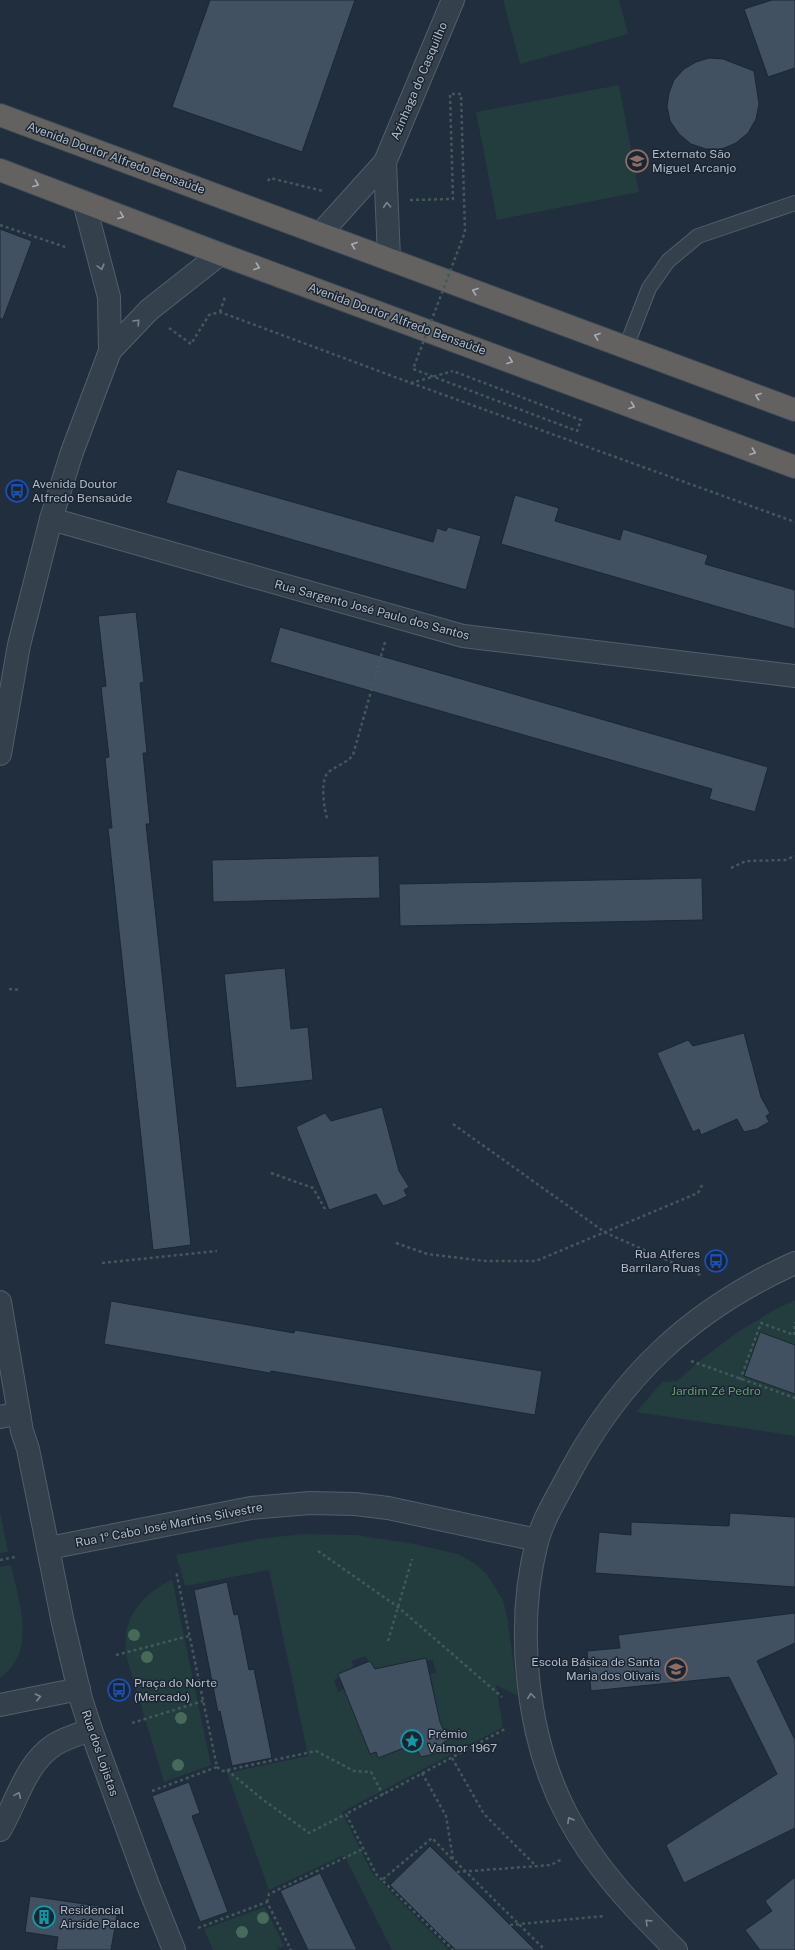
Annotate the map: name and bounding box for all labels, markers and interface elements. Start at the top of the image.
street label: Azinhaga do Casquilho [388,20,450,142]
street label: Avenida Doutor Alfredo Bensaúde [25,119,207,197]
place label: Externato São Miguel Arcanjo [652,147,736,175]
school or university icon: Externato São Miguel Arcanjo [624,148,650,174]
one-way arrow [33,179,40,187]
one-way arrow [382,202,391,208]
one-way arrow [117,212,124,220]
one-way arrow [350,242,357,250]
one-way arrow [96,263,105,270]
one-way arrow [253,263,260,271]
street label: Avenida Doutor Alfredo Bensaúde [306,280,488,358]
one-way arrow [472,287,479,295]
one-way arrow [132,319,140,327]
one-way arrow [594,332,601,341]
one-way arrow [506,356,513,364]
one-way arrow [755,392,762,401]
one-way arrow [628,402,635,410]
one-way arrow [750,447,757,455]
place label: Avenida Doutor Alfredo Bensaúde [32,477,132,505]
bus stop icon: Avenida Doutor Alfredo Bensaúde [4,478,30,504]
street label: Rua Sargento José Paulo dos Santos [273,577,471,643]
place label: Rua Alferes Barrilaro Ruas [621,1247,700,1275]
bus stop icon: Rua Alferes Barrilaro Ruas [703,1248,729,1274]
park label: Jardim Zé Pedro [671,1384,761,1398]
street label: Rua 1º Cabo José Martins Silvestre [74,1500,264,1550]
place label: Escola Básica de Santa Maria dos Olivais [531,1655,660,1683]
school or university icon: Escola Básica de Santa Maria dos Olivais [663,1656,689,1682]
place label: Praça do Norte (Mercado) [134,1676,217,1704]
bus stop icon: Praça do Norte (Mercado) [106,1677,132,1703]
one-way arrow [527,1693,536,1699]
one-way arrow [35,1694,41,1702]
street label: Rua dos Lojistas [79,1708,121,1798]
place label: Prémio Valmor 1967 [428,1727,497,1755]
place icon: Prémio Valmor 1967 [399,1728,425,1754]
one-way arrow [13,1792,21,1799]
one-way arrow [567,1817,574,1824]
place label: Residencial Airside Palace [60,1903,140,1931]
building icon: Residencial Airside Palace [31,1904,57,1930]
one-way arrow [645,1919,653,1927]

